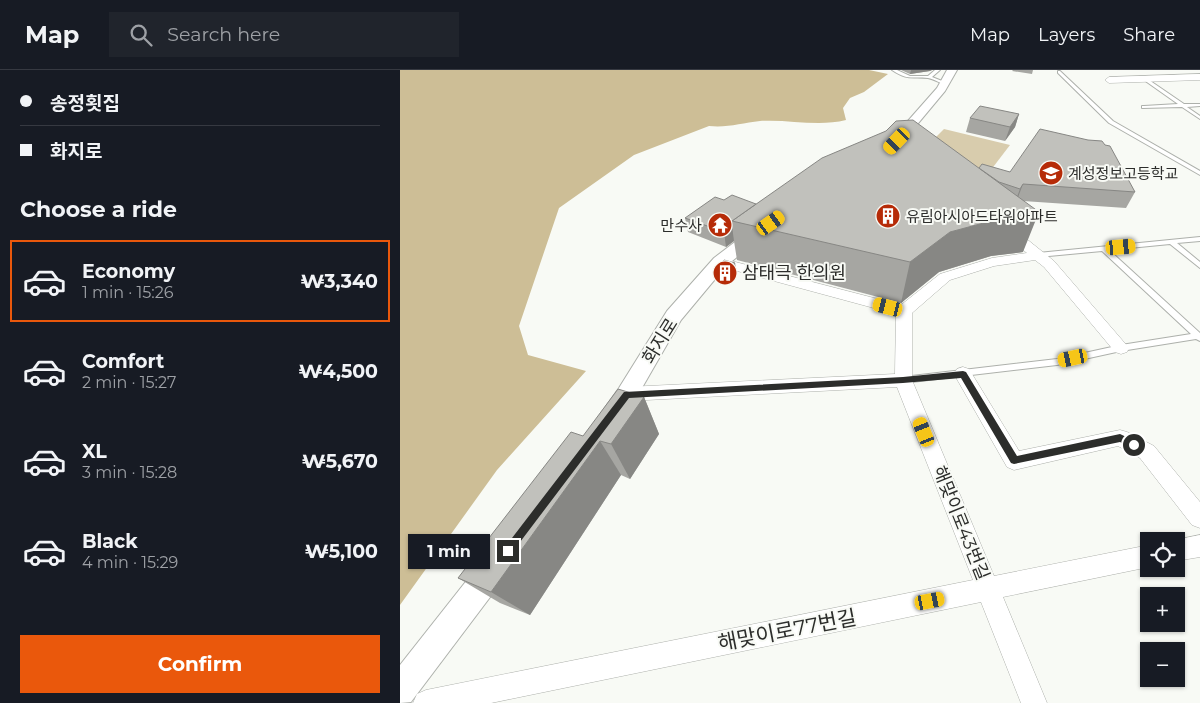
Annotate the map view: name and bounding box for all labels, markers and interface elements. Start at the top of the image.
search box [109,12,459,57]
text: Map [25,20,79,49]
icon: search [127,21,155,49]
text: Search here [167,23,280,46]
text: Map [970,24,1010,46]
text: Layers [1038,24,1095,46]
text: Share [1123,24,1175,46]
text: 송정횟집 [50,92,120,115]
car [881,125,912,157]
text: 화지로 [50,140,102,163]
school or university icon: 계성정보고등학교 [1038,160,1064,186]
place label: 계성정보고등학교 [1068,164,1178,183]
text: Choose a ride [20,196,177,223]
building icon: 유림아시아드타워아파트 [875,203,901,229]
place label: 유림아시아드타워아파트 [906,207,1058,226]
car [754,208,787,238]
temple icon: 만수사 [707,212,733,238]
place label: 만수사 [661,216,702,235]
car [1105,238,1136,256]
icon: car [22,259,67,304]
text: Economy [82,260,175,283]
building icon: 삼태극 한의원 [712,260,738,286]
place label: 삼태극 한의원 [742,262,846,284]
text: ₩3,340 [301,270,378,293]
text: 1 min · 15:26 [82,283,174,302]
car [871,296,904,318]
street label: 화지로 [638,314,682,368]
car [1056,348,1089,368]
icon: car [22,349,67,394]
text: Comfort [82,350,164,373]
text: ₩4,500 [299,360,378,383]
text: 2 min · 15:27 [82,373,177,392]
car [911,415,936,449]
route start [1123,434,1145,456]
icon: car [22,439,67,484]
text: XL [82,440,107,463]
text: ₩5,670 [302,450,378,473]
text: 3 min · 15:28 [82,463,177,482]
street label: 해맞이로43번길 [928,463,994,583]
icon: car [22,529,67,574]
text: Black [82,530,138,553]
map controls [1140,532,1185,687]
button: locate [1140,532,1185,577]
callout: 1 min [408,534,490,568]
text: ₩5,100 [305,540,378,563]
route end [497,540,519,562]
text: 1 min [427,542,471,561]
text: 4 min · 15:29 [82,553,178,572]
button: + [1140,587,1185,632]
car [913,591,946,611]
street label: 해맞이로77번길 [716,604,858,656]
button: Confirm [20,635,380,693]
button: − [1140,642,1185,687]

